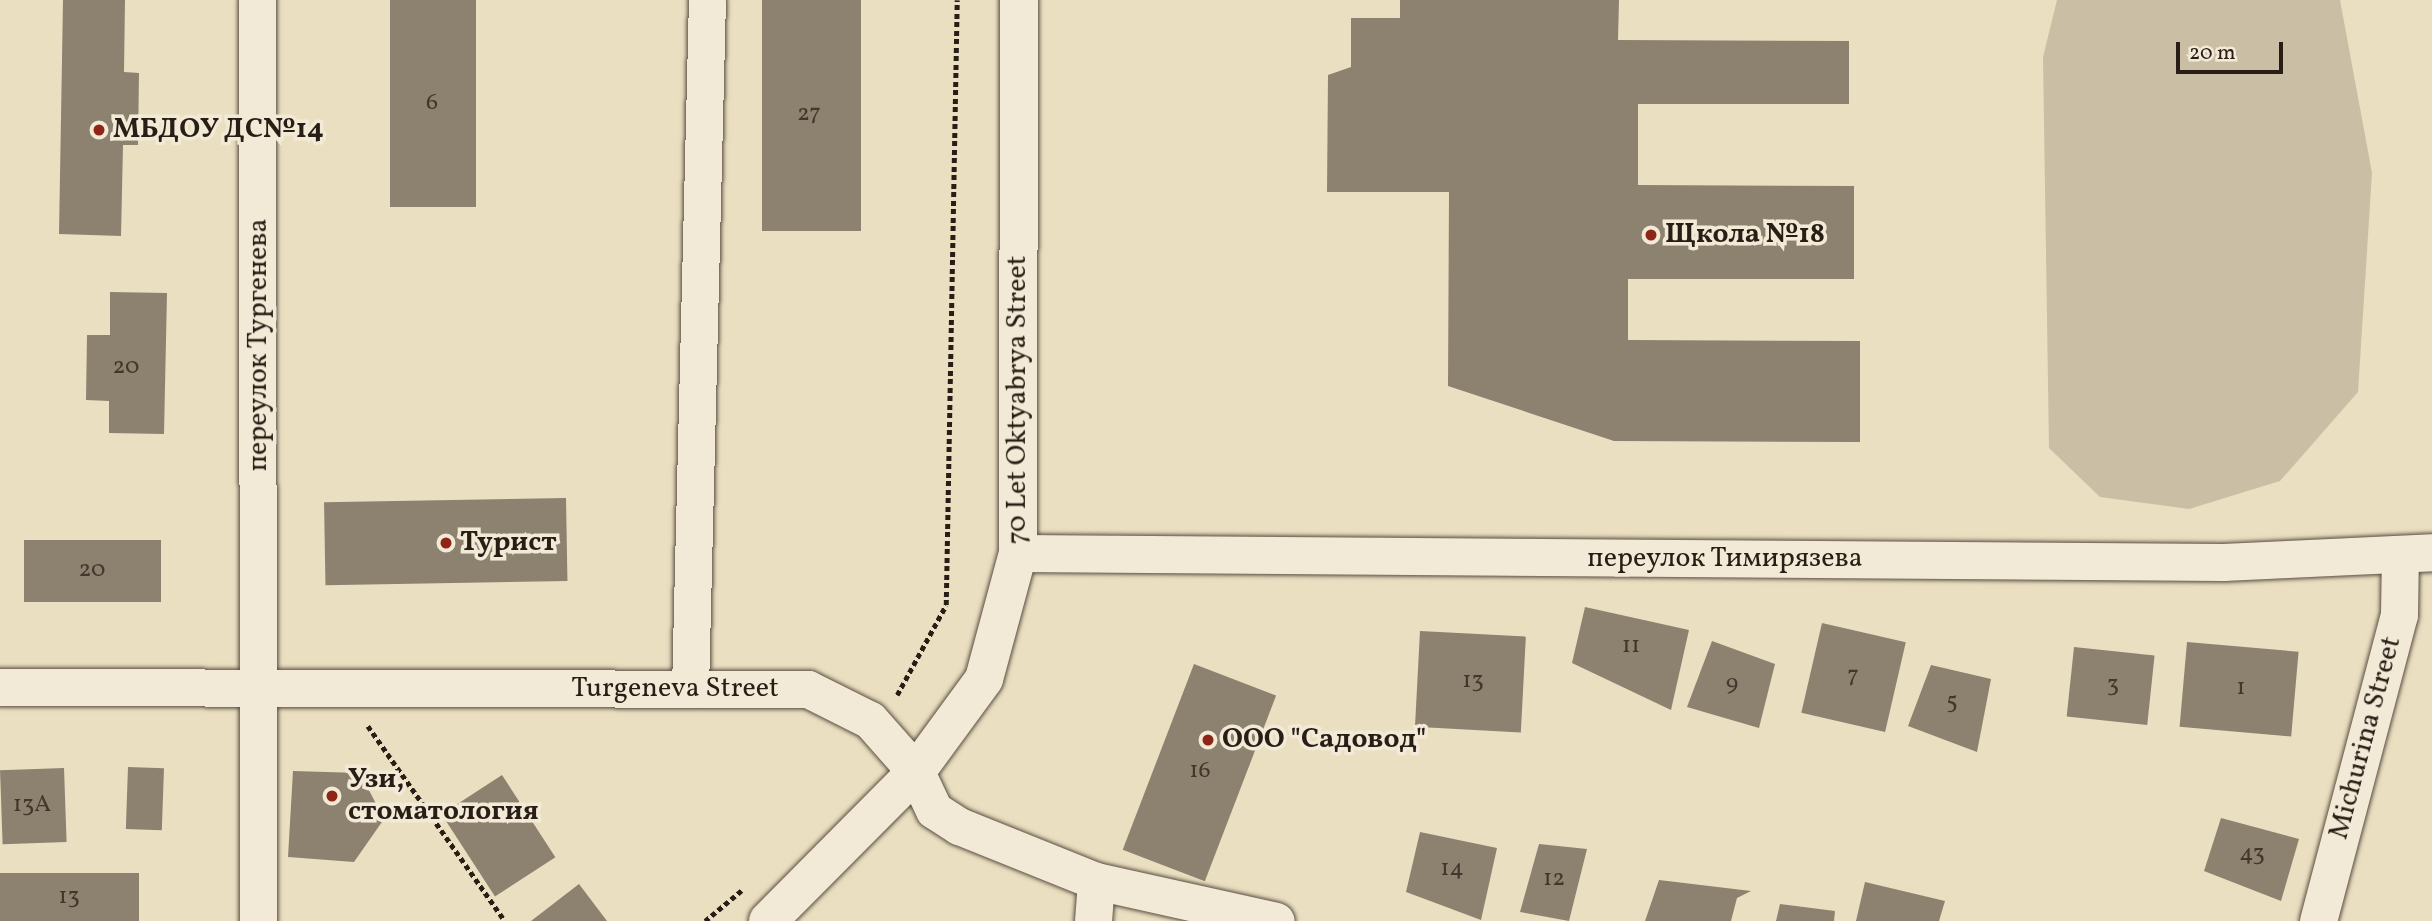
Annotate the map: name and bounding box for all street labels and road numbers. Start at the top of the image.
street label: переулок Тургенева [242,218,276,472]
street label: 70 Let Oktyabrya Street [1001,255,1035,545]
street label: переулок Тимирязева [1587,542,1863,576]
street label: Michurina Street [2323,633,2409,843]
street label: Turgeneva Street [571,672,779,706]

